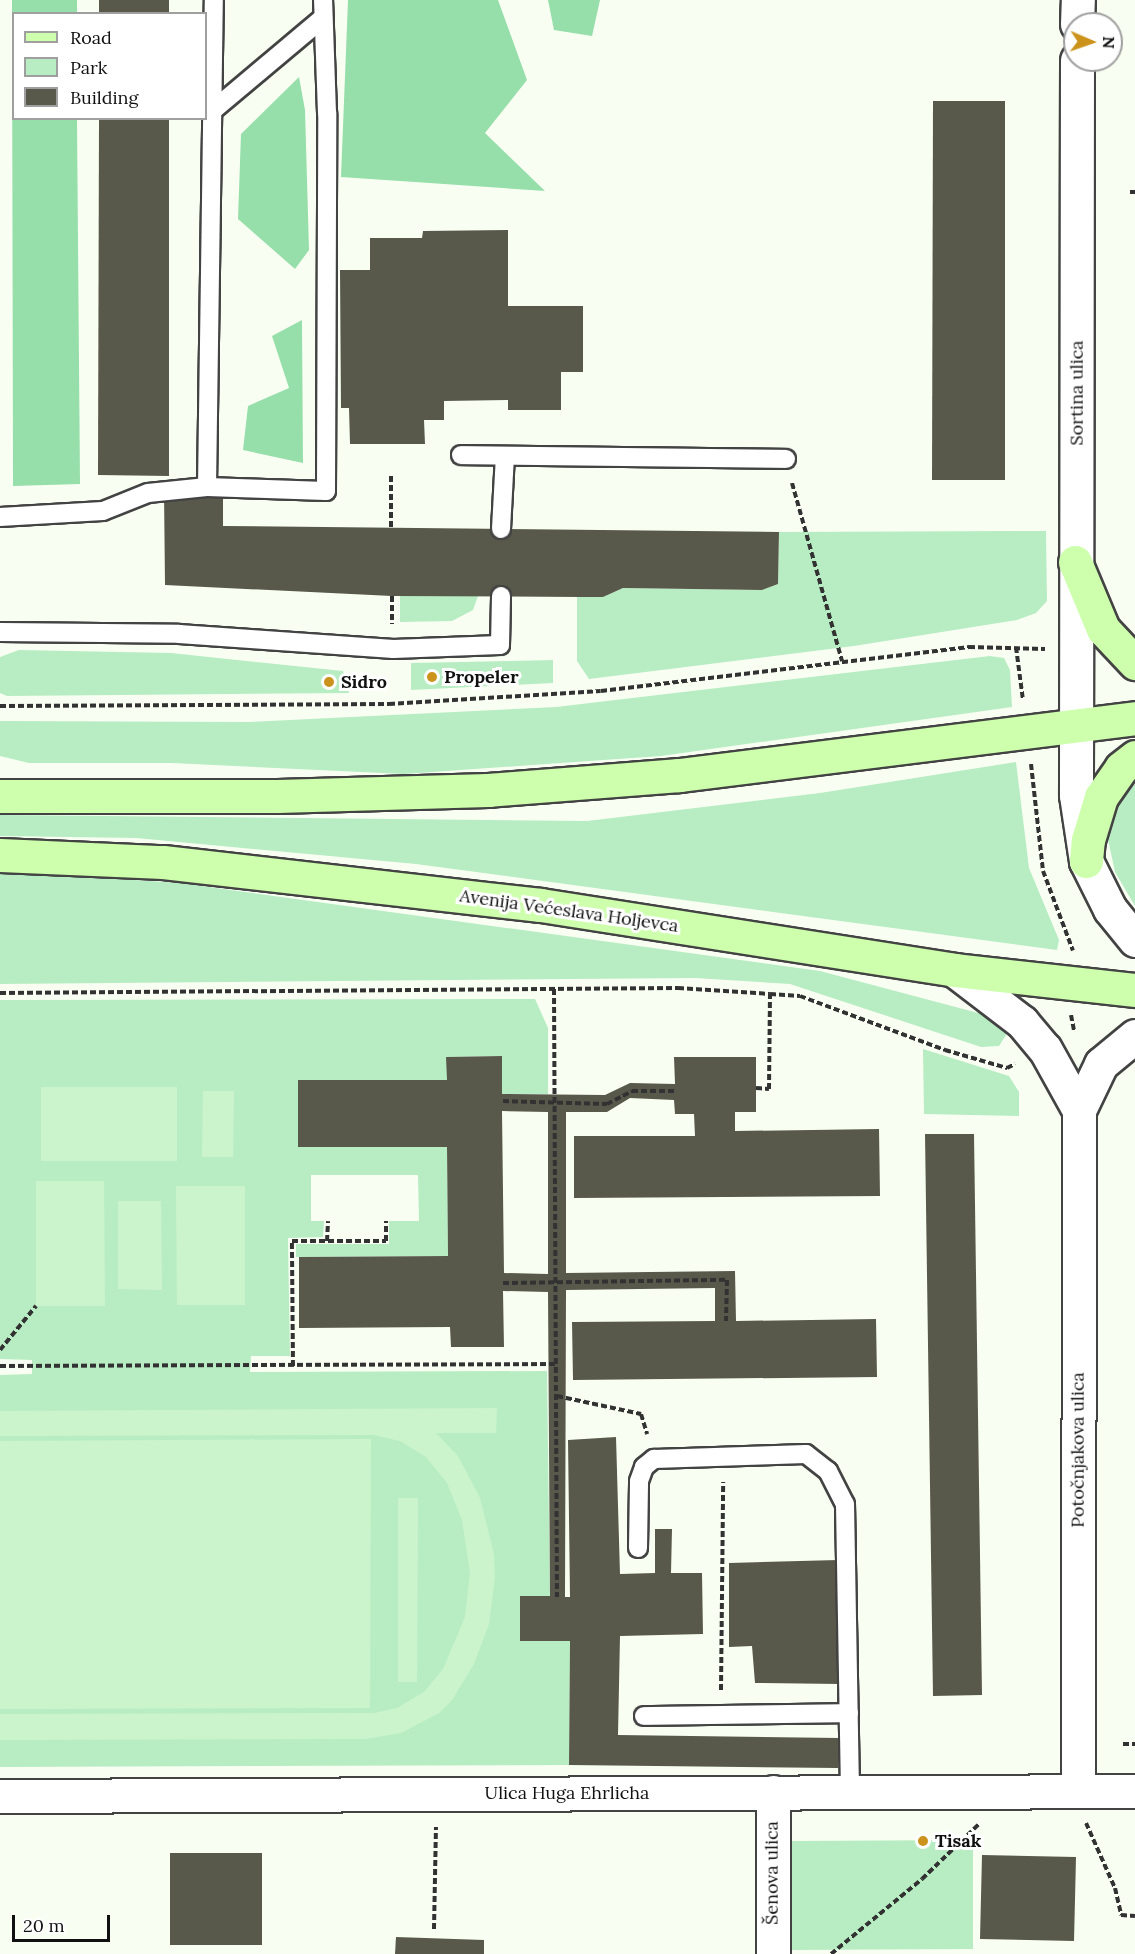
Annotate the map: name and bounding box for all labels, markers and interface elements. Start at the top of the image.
legend [12,12,207,120]
north arrow [1063,12,1123,72]
text: Road [70,26,112,49]
text: N [1099,36,1119,49]
text: Park [70,56,107,79]
text: Building [70,86,138,109]
street label: Sortina ulica [1066,340,1088,446]
place label: Propeler [444,666,519,688]
marker: Propeler [425,670,439,684]
place label: Sidro [341,671,387,693]
marker: Sidro [322,675,336,689]
street label: Avenija Većeslava Holjevca [458,885,680,937]
street label: Potočnjakova ulica [1067,1372,1089,1528]
street label: Ulica Huga Ehrlicha [485,1782,649,1804]
street label: Šenova ulica [761,1821,783,1925]
place label: Tisak [935,1830,981,1852]
marker: Tisak [916,1834,930,1848]
scale bar [15,1903,112,1941]
text: 20 m [23,1914,65,1937]

